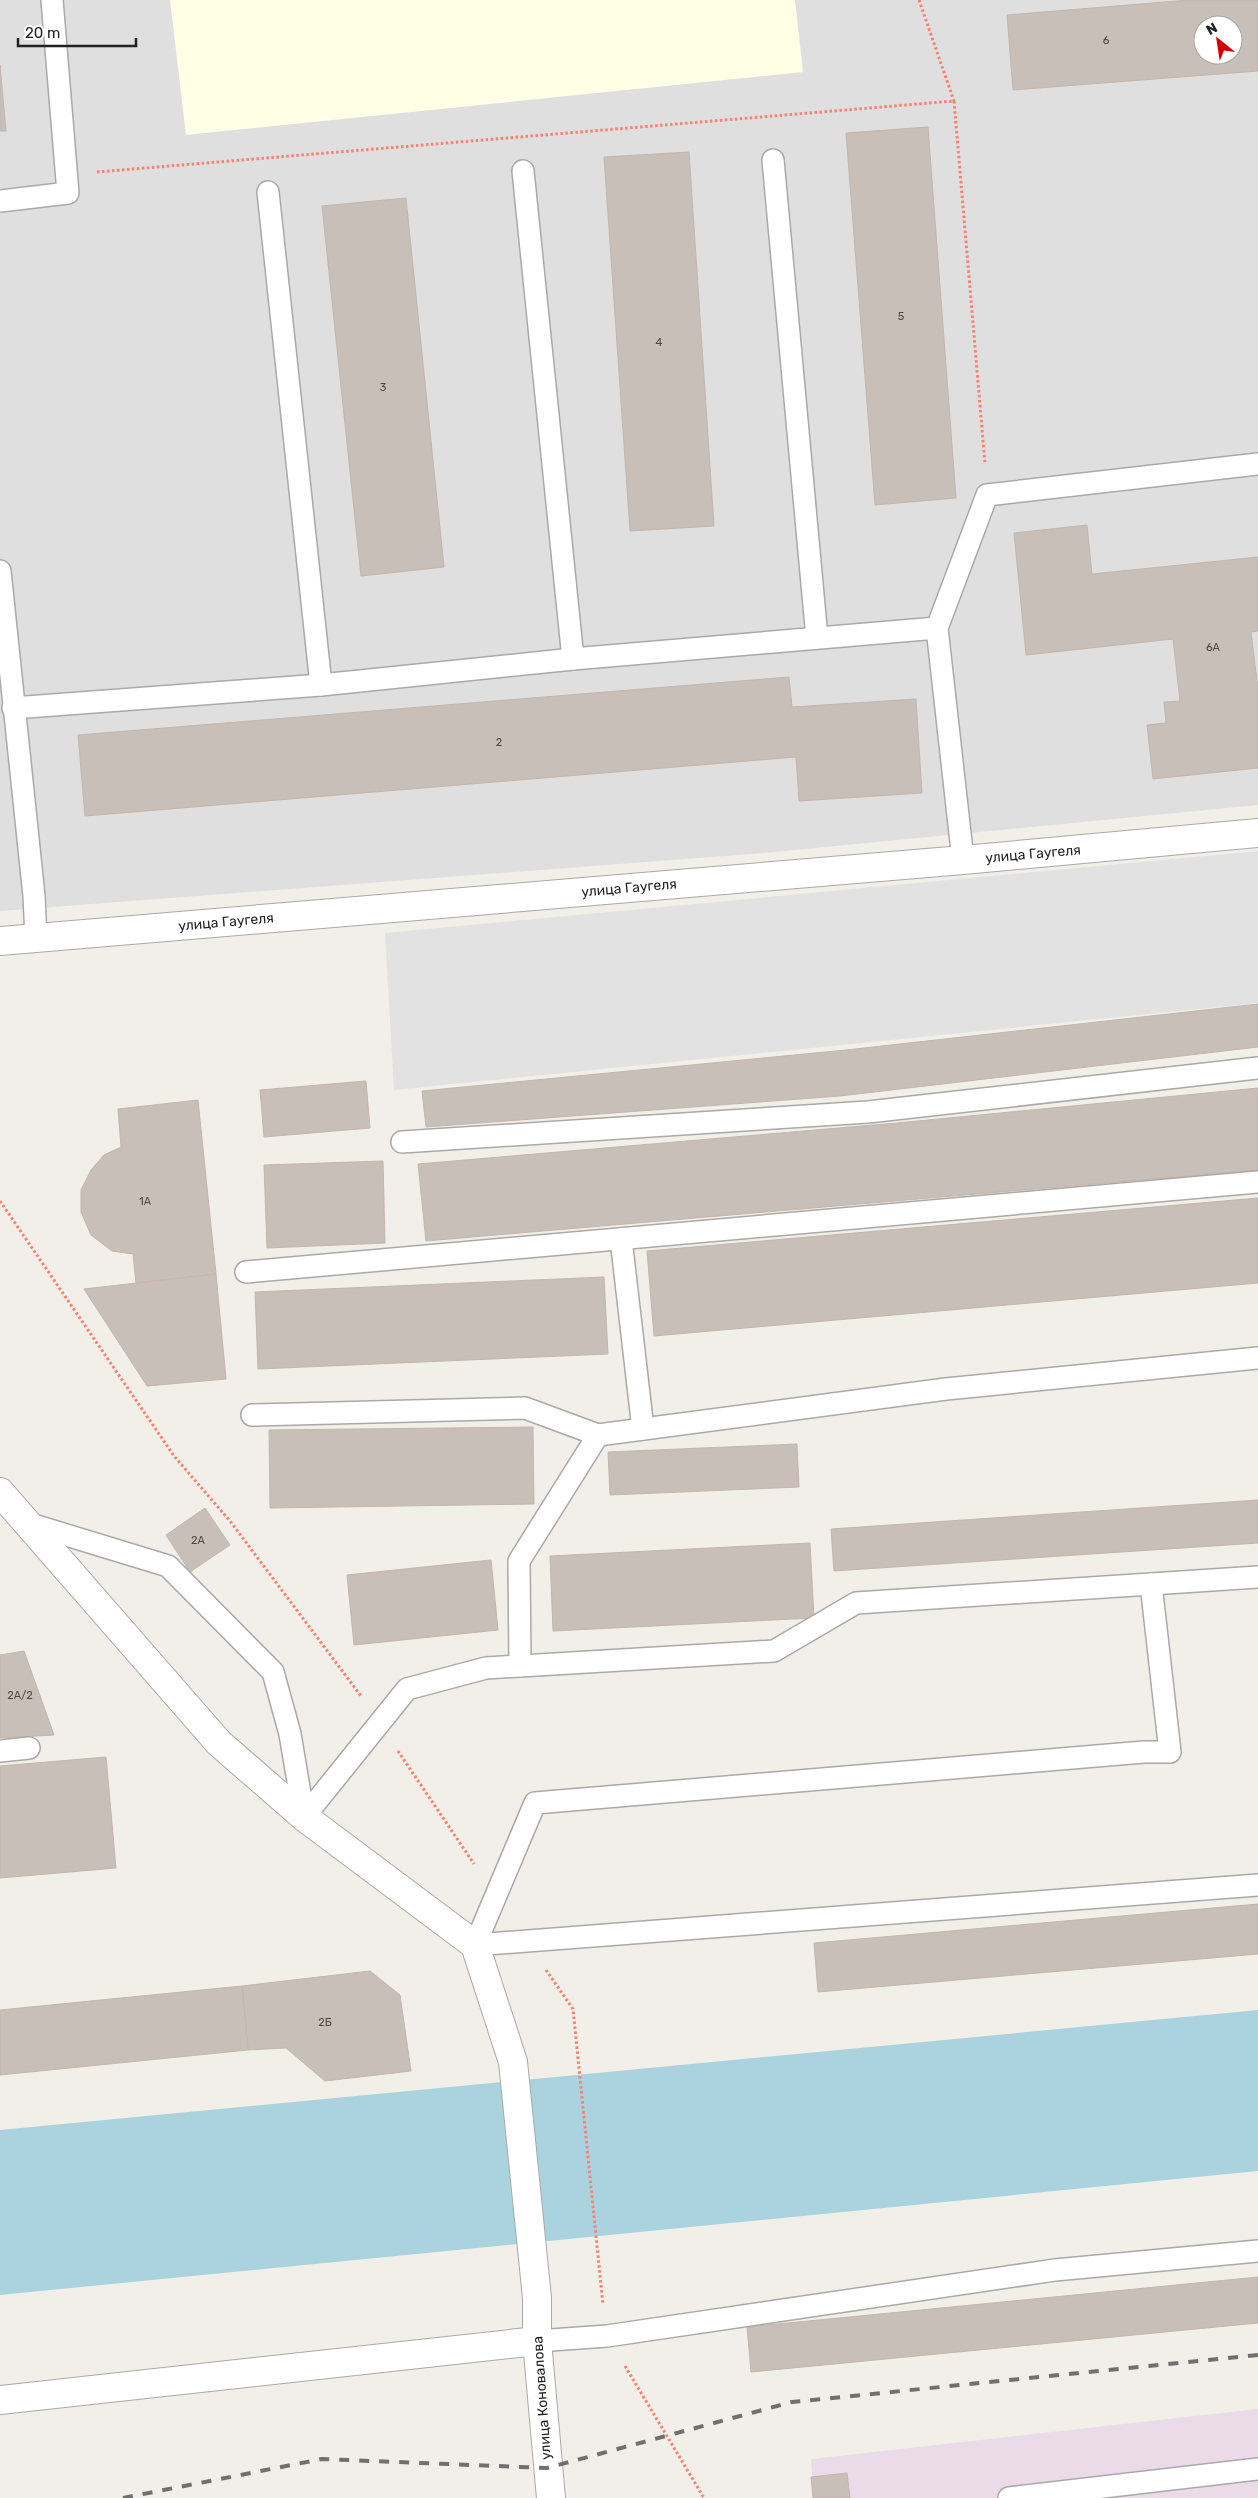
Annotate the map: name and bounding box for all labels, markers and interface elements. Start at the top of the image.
scale bar [18,15,135,47]
north arrow [1193,15,1243,65]
text: N [1203,19,1220,39]
text: 20 m [25,24,60,42]
house number: 6 [1103,34,1110,47]
house number: 5 [898,310,905,323]
house number: 4 [656,336,663,349]
house number: 3 [380,381,387,394]
house number: 6А [1206,641,1221,654]
house number: 2 [496,736,502,749]
street label: улица Гаугеля [985,841,1081,867]
street label: улица Гаугеля [581,875,677,901]
street label: улица Гаугеля [178,909,274,935]
house number: 1А [139,1195,152,1208]
house number: 2А [191,1534,206,1547]
house number: 2А/2 [7,1689,33,1702]
house number: 2Б [318,2016,332,2029]
street label: улица Коновалова [529,2335,555,2461]

